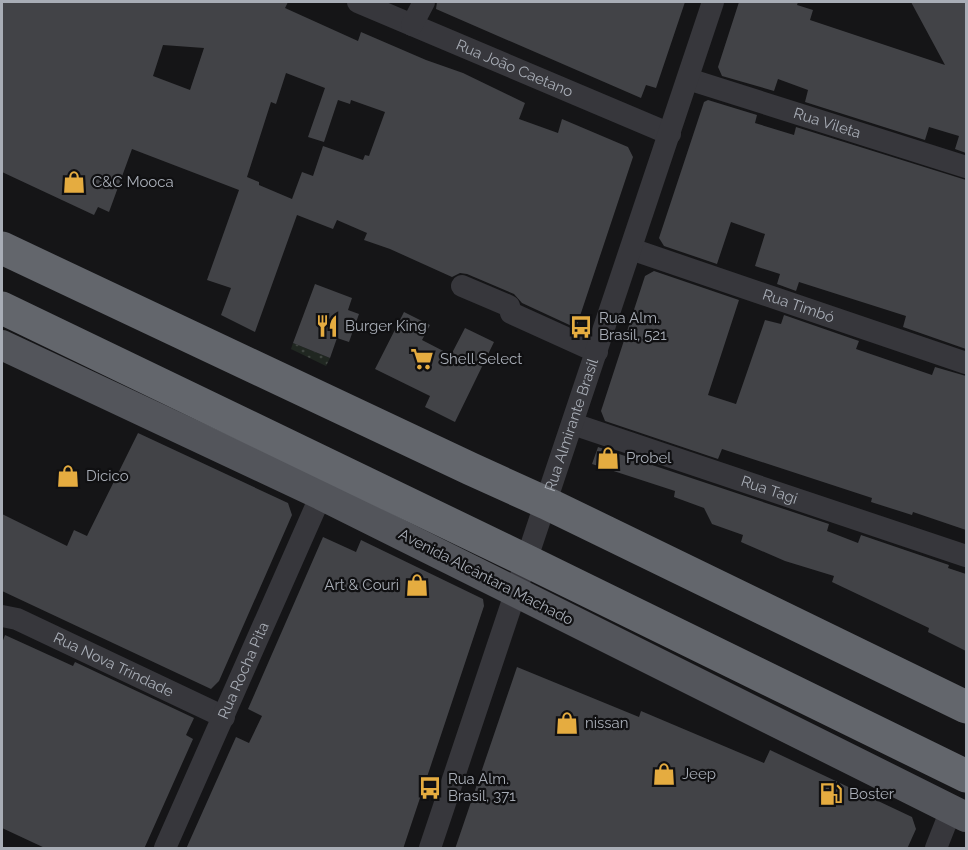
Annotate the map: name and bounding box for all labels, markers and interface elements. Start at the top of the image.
street label: Rua João Caetano [453,36,576,101]
street label: Rua Vileta [791,104,863,142]
shop icon: C&C Mooca [61,169,87,195]
place label: C&C Mooca [92,173,174,191]
street label: Rua Timbó [760,285,837,327]
place label: Rua Alm. Brasil, 521 [599,309,667,344]
restaurant icon: Burger King [314,313,340,339]
bus stop icon: Rua Alm. Brasil, 521 [568,314,594,340]
place label: Burger King [345,317,427,335]
supermarket icon: Shell Select [409,346,435,372]
place label: Shell Select [440,350,522,368]
street label: Rua Almirante Brasil [541,355,602,494]
shop icon: Probel [595,445,621,471]
place label: Probel [626,449,672,467]
shop icon: Dicico [55,463,81,489]
place label: Dicico [86,467,129,485]
street label: Rua Tagi [739,472,800,508]
street label: Avenida Alcântara Machado [396,525,576,629]
shop icon: Art & Couri [404,572,430,598]
place label: Art & Couri [324,576,399,594]
street label: Rua Rocha Pita [214,619,273,722]
street label: Rua Nova Trindade [50,629,177,701]
shop icon: nissan [554,710,580,736]
place label: nissan [585,714,628,732]
shop icon: Jeep [651,761,677,787]
place label: Jeep [682,765,716,783]
place label: Rua Alm. Brasil, 371 [448,770,516,805]
bus stop icon: Rua Alm. Brasil, 371 [417,775,443,801]
fuel station icon: Boster [818,781,844,807]
place label: Boster [849,785,895,803]

